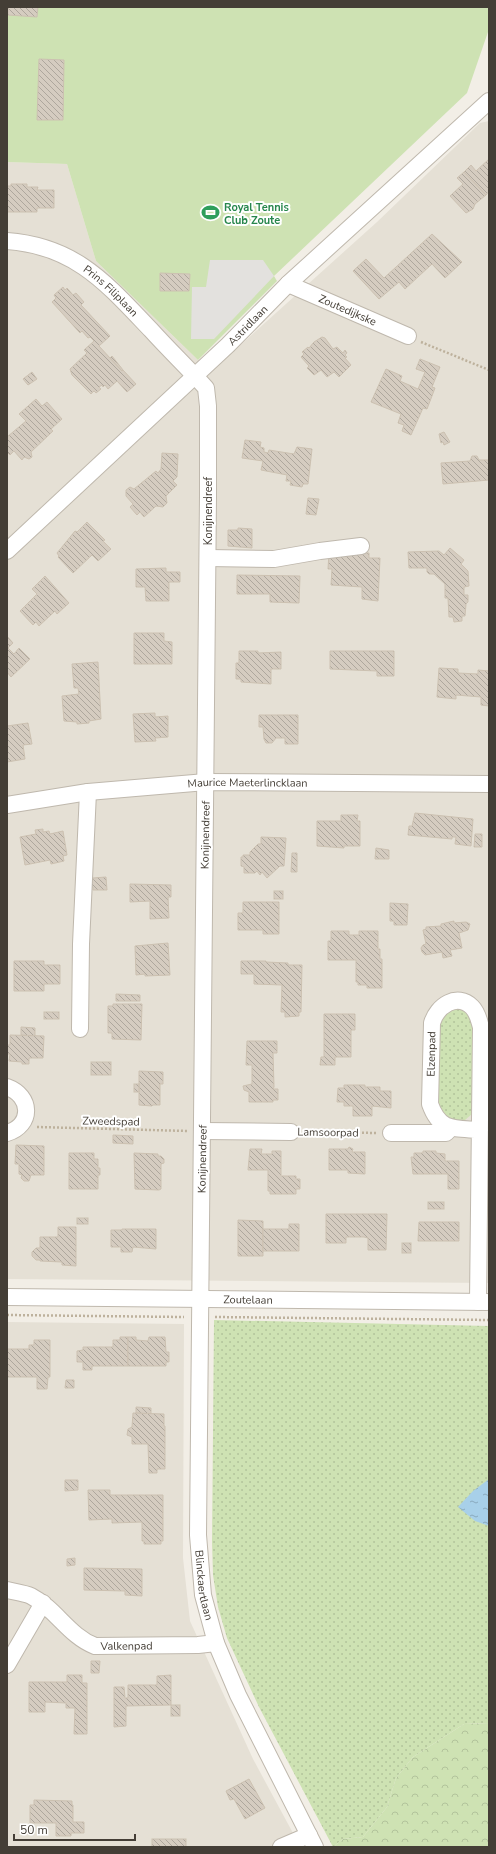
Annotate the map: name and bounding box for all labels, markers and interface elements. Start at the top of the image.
place label: Royal Tennis Club Zoute [224,200,289,228]
sports icon: Royal Tennis Club Zoute [201,203,221,223]
street label: Prins Filiplaan [80,262,141,320]
street label: Zoutedijkske [316,291,379,330]
street label: Astridlaan [225,302,271,349]
street label: Konijnendreef [201,477,216,545]
street label: Maurice Maeterlincklaan [187,775,308,792]
street label: Konijnendreef [197,800,214,869]
street label: Elzenpad [424,1031,439,1077]
street label: Zweedspad [82,1113,140,1129]
street label: Konijnendreef [194,1124,211,1193]
street label: Lamsoorpad [297,1124,359,1141]
street label: Zoutelaan [223,1292,273,1308]
street label: Blinckaertlaan [191,1549,217,1622]
street label: Valkenpad [99,1638,153,1654]
scale bar [14,1816,135,1842]
text: 50 m [20,1822,48,1838]

